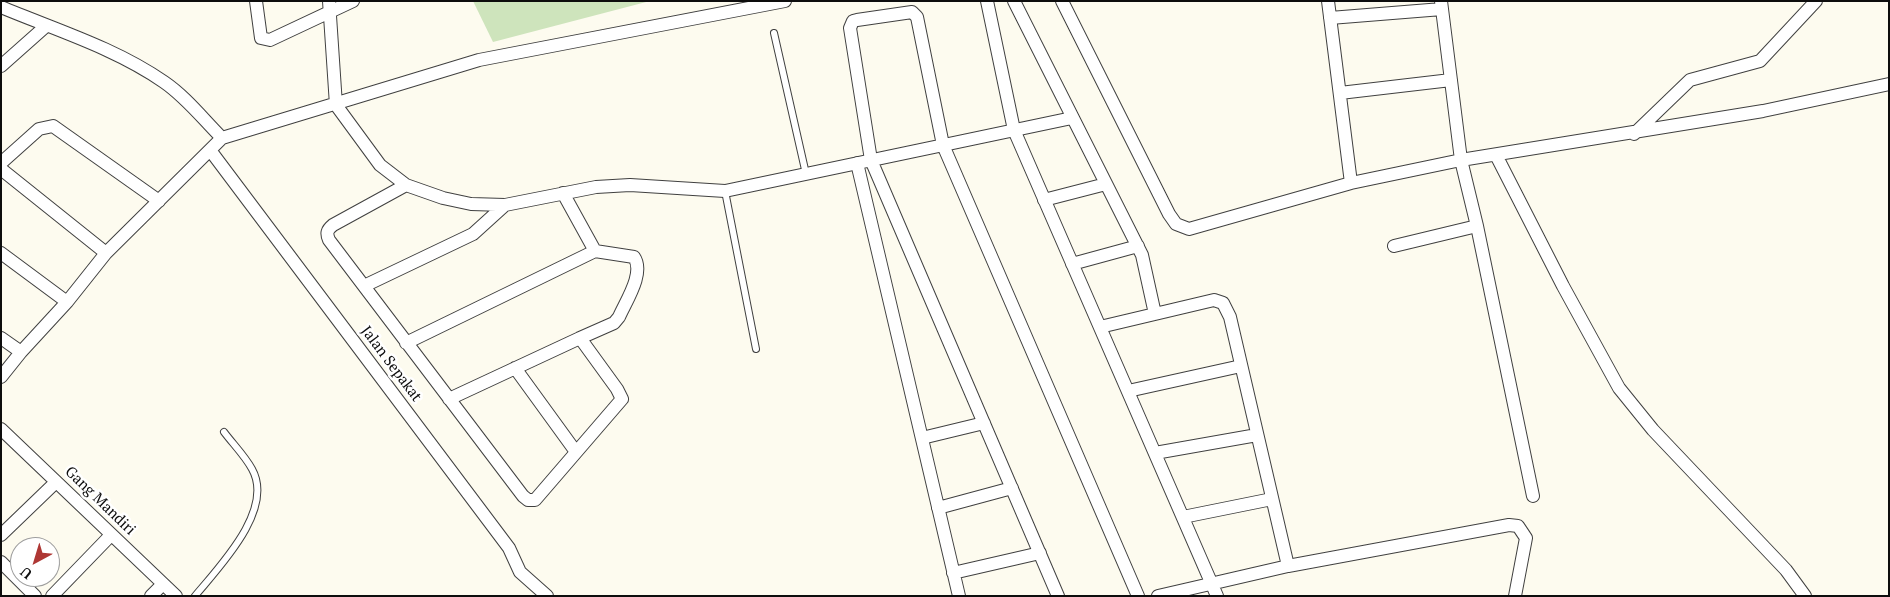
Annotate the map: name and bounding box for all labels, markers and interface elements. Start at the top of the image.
street label: Jalan Sepakat [357,323,425,405]
street label: Gang Mandiri [61,463,139,539]
north arrow [10,537,60,587]
text: U [16,563,36,584]

